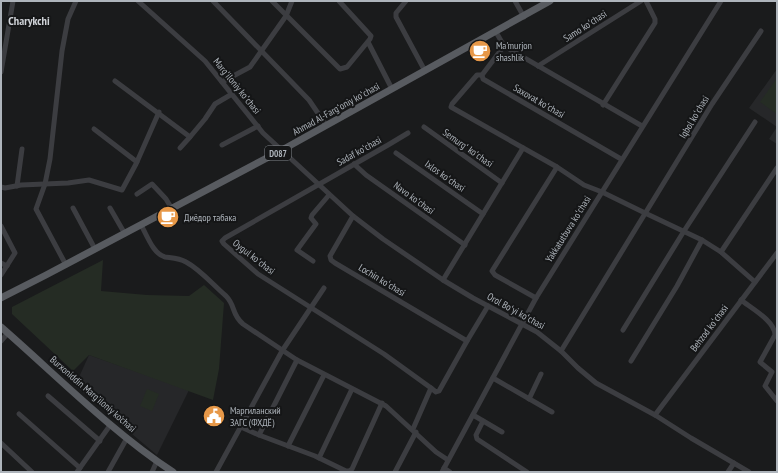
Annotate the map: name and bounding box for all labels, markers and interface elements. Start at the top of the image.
street label: Samo koʻchasi [561,7,609,45]
district label: Charykchi [8,13,50,28]
cafe icon: Ma'murjon shashlik [467,38,493,64]
place label: Ma'murjon shashlik [496,39,532,64]
street label: Margʻiloniy koʻchasi [210,55,264,117]
street label: Ahmad Al-Fargʻoniy koʻchasi [290,80,382,138]
street label: Saxovat koʻchasi [511,81,567,121]
street label: Iqbol koʻchasi [676,93,712,141]
street label: Semurgʻ koʻchasi [440,126,496,170]
street label: Sadaf koʻchasi [334,133,384,169]
road number: D087 [265,146,291,160]
street label: Ixlos koʻchasi [422,157,468,195]
street label: Navo koʻchasi [391,179,437,217]
street label: Yakkatutbuva koʻchasi [542,193,594,265]
cafe icon: Диёдор табака [155,204,181,230]
place label: Диёдор табака [184,211,236,224]
street label: Oygul koʻchasi [230,236,278,278]
street label: Lochin koʻchasi [356,261,408,299]
street label: Orol Boʻyi koʻchasi [485,290,547,332]
street label: Behzod koʻchasi [687,302,731,354]
street label: Burxoniddin Marg’iloniy ko’chasi [47,353,139,435]
public building icon: Маргиланский ЗАГС (ФХДЁ) [201,403,227,429]
place label: Маргиланский ЗАГС (ФХДЁ) [230,404,281,429]

